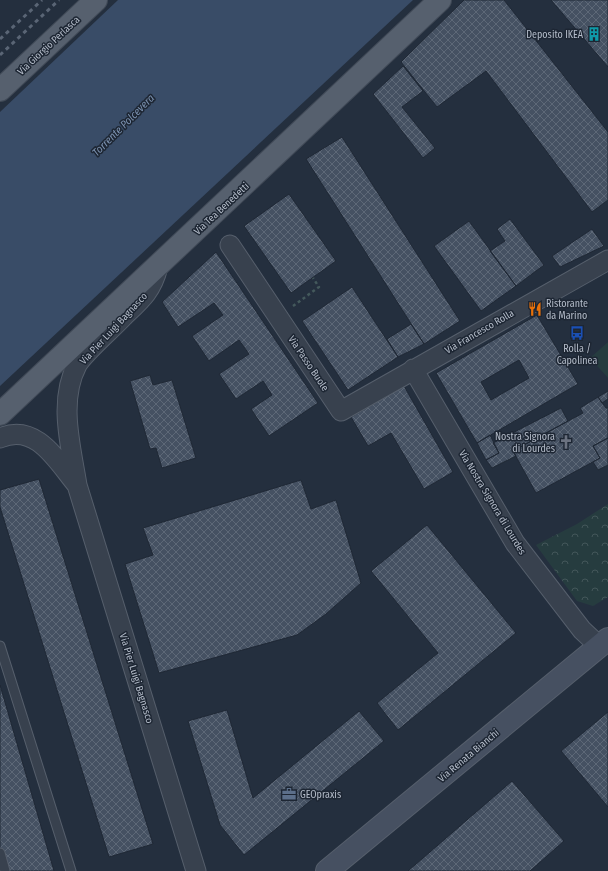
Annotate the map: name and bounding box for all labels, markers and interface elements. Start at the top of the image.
street label: Via Giorgio Perlasca [15,14,82,78]
building icon: Deposito IKEA [586,26,602,42]
place label: Deposito IKEA [526,29,584,41]
water label: Torrente Polcevera [90,91,157,159]
street label: Via Tea Benedetti [192,180,252,237]
street label: Via Pier Luigi Bagnasco [77,290,150,367]
place label: Ristorante da Marino [546,298,588,322]
restaurant icon: Ristorante da Marino [527,301,543,317]
street label: Via Francesco Rolla [443,307,516,357]
bus stop icon: Rolla / Capolinea [569,325,585,341]
street label: Via Passo Buole [285,334,331,393]
place label: Rolla / Capolinea [557,343,597,367]
place label: Nostra Signora di Lourdes [495,431,555,455]
church icon: Nostra Signora di Lourdes [558,434,574,450]
street label: Via Nostra Signora di Lourdes [456,448,528,557]
street label: Via Pier Luigi Bagnasco [117,632,155,725]
street label: Via Renata Bianchi [436,727,502,785]
office icon: GEOpraxis [281,786,297,802]
place label: GEOpraxis [300,789,341,801]

